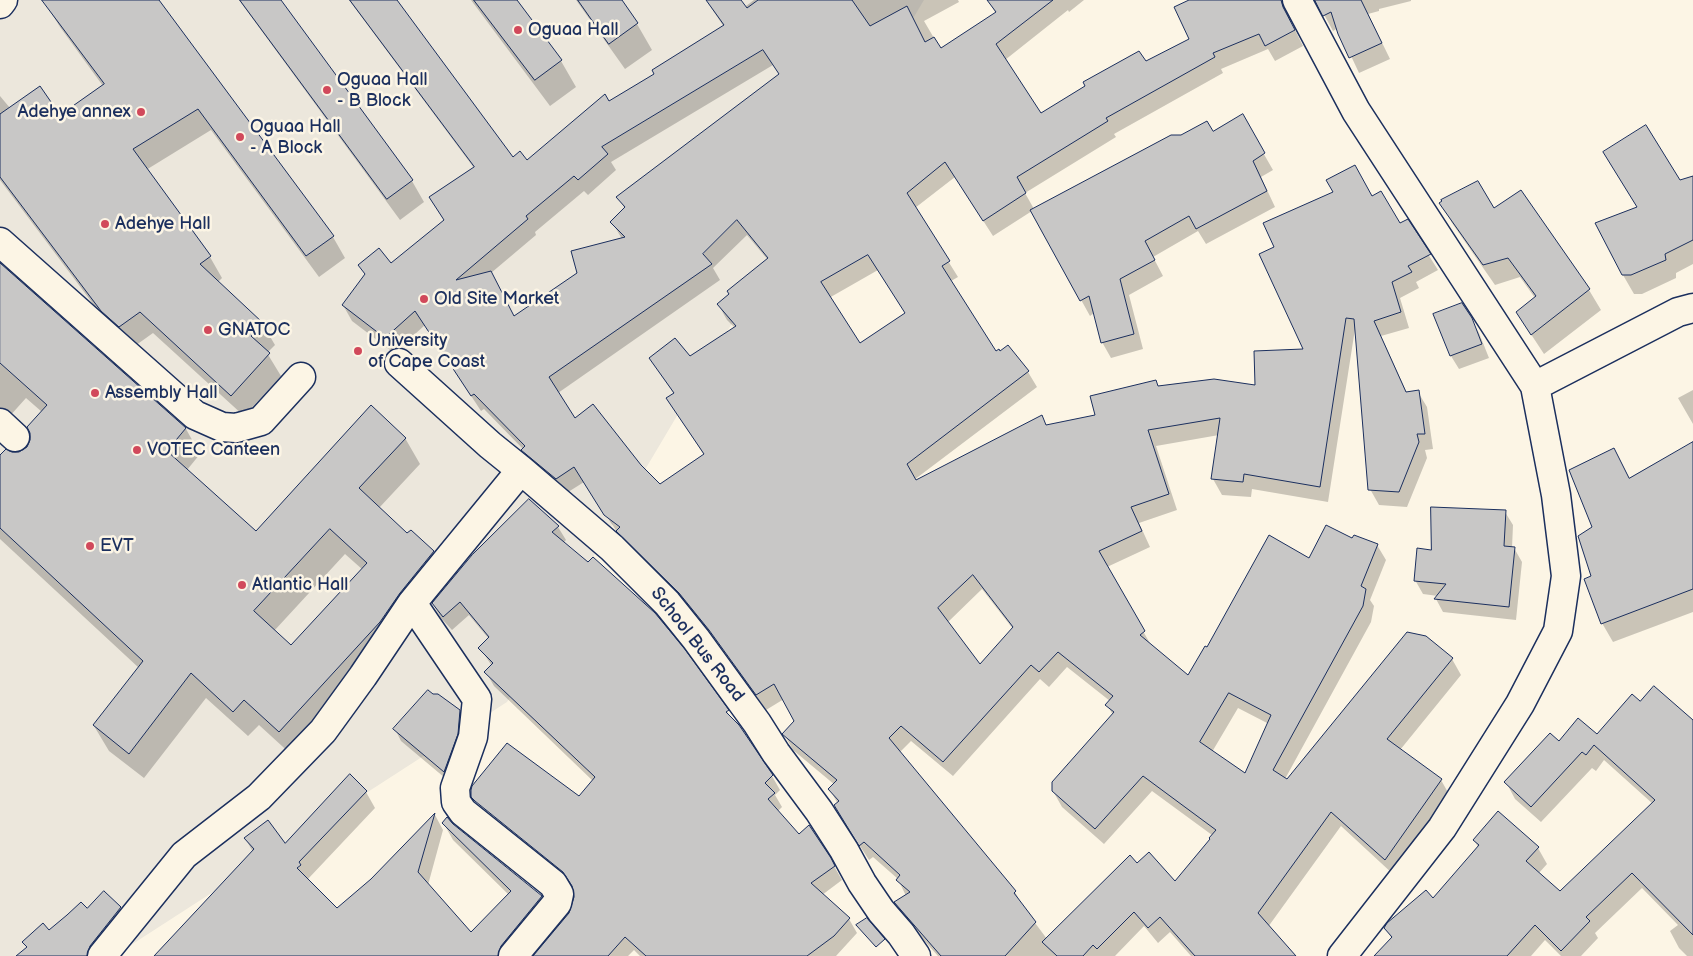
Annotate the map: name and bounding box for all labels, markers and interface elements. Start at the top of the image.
place label: Oguaa Hall [528,19,618,41]
marker: Oguaa Hall [512,24,524,36]
place label: Oguaa Hall - B Block [337,69,427,112]
marker: Oguaa Hall - B Block [321,84,333,96]
place label: Adehye annex [17,101,131,123]
marker: Adehye annex [135,106,147,118]
place label: Oguaa Hall - A Block [250,116,340,158]
marker: Oguaa Hall - A Block [234,131,246,143]
place label: Adehye Hall [115,213,211,235]
marker: Adehye Hall [99,218,111,230]
place label: Old Site Market [434,288,559,310]
marker: Old Site Market [418,293,430,305]
place label: GNATOC [218,319,290,341]
marker: GNATOC [202,324,214,336]
place label: University of Cape Coast [368,330,485,372]
marker: University of Cape Coast [352,345,364,357]
place label: Assembly Hall [105,382,217,404]
marker: Assembly Hall [89,387,101,399]
place label: VOTEC Canteen [147,439,280,461]
marker: VOTEC Canteen [131,444,143,456]
place label: EVT [100,535,134,557]
marker: EVT [84,540,96,552]
place label: Atlantic Hall [252,574,348,596]
marker: Atlantic Hall [236,579,248,591]
street label: School Bus Road [646,583,748,707]

